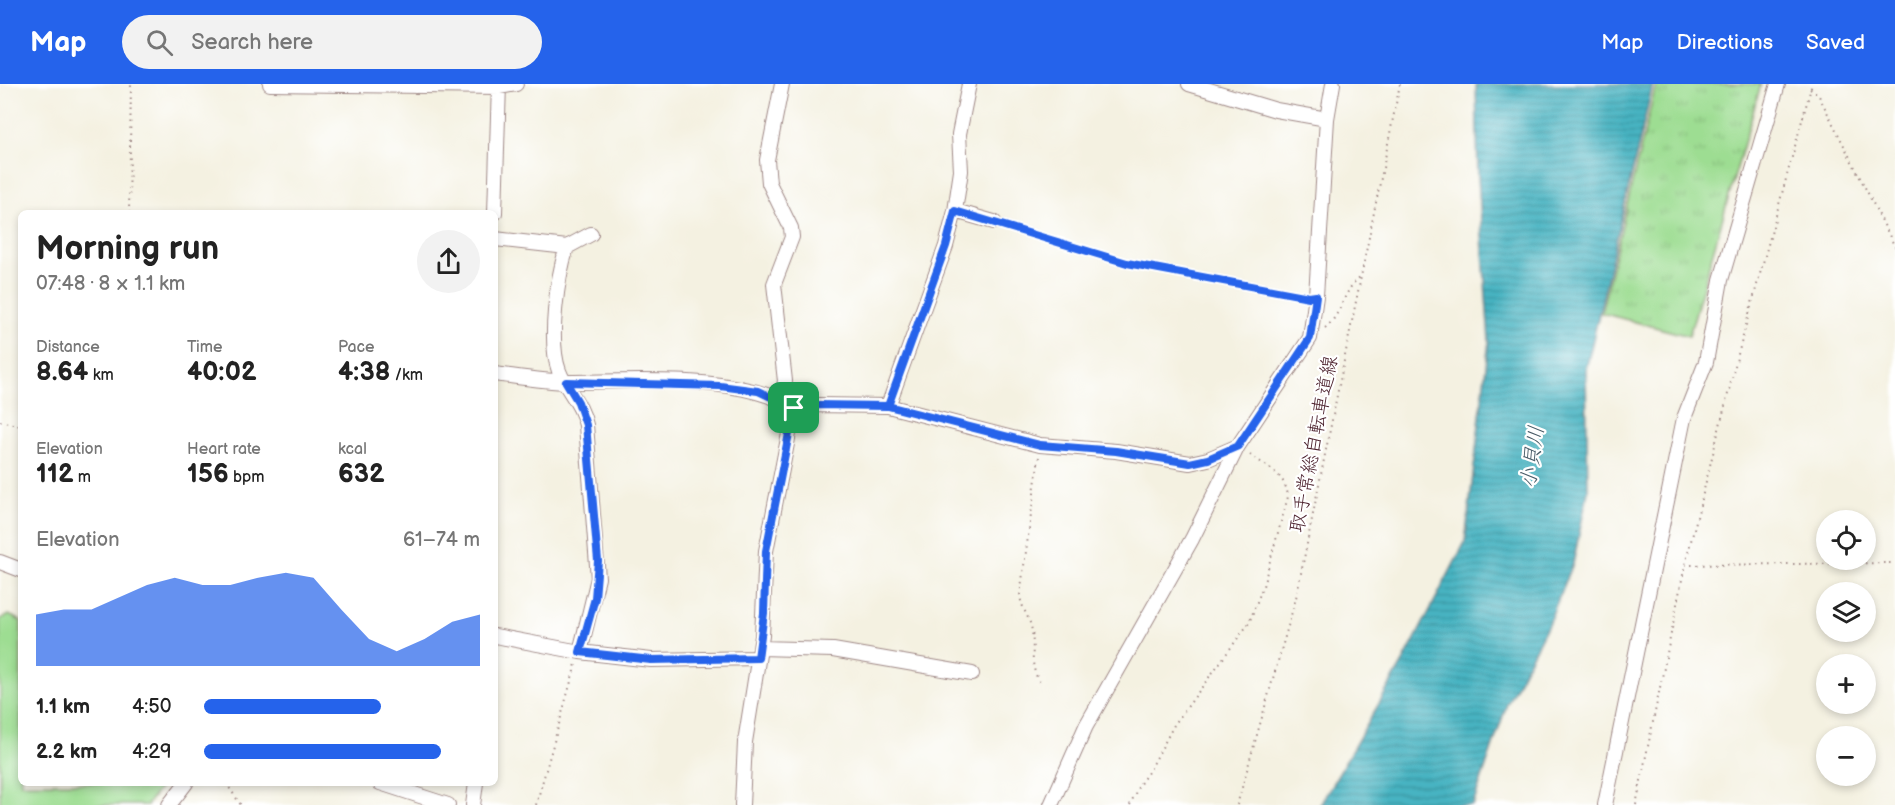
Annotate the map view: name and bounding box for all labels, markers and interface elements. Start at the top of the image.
search box [122,15,542,69]
text: Map [30,26,86,59]
icon: search [143,26,176,59]
text: Search here [191,29,313,56]
text: Map [1601,30,1644,55]
text: Directions [1677,30,1773,55]
text: Saved [1806,30,1865,55]
text: Morning run [36,229,219,269]
button: share [417,230,480,293]
text: 07:48 · 8 × 1.1 km [36,272,185,296]
text: Distance [36,338,100,357]
text: Time [187,338,222,357]
text: Pace [338,338,374,357]
street label: 取手常総自転車道線 [1285,354,1343,535]
text: 8.64 [36,357,88,388]
text: 40:02 [187,357,257,388]
text: 4:38 [338,357,390,388]
text: km [88,366,114,385]
text: /km [390,366,423,385]
pin [768,382,819,433]
icon: arrive [777,391,810,424]
water label: 小貝川 [1516,424,1549,490]
text: Elevation [36,440,103,459]
text: Heart rate [187,440,261,459]
text: kcal [338,440,367,459]
text: 112 [36,459,73,490]
text: 156 [187,459,229,490]
text: 632 [338,459,385,490]
text: m [73,468,91,487]
text: bpm [229,468,265,487]
map controls [1816,510,1876,786]
button: locate [1816,510,1876,570]
text: Elevation [36,528,119,552]
text: 61–74 m [403,528,480,552]
button: layers [1816,582,1876,642]
button: + [1816,654,1876,714]
text: 1.1 km [36,695,90,719]
text: 4:50 [132,695,171,719]
button: − [1816,726,1876,786]
text: 2.2 km [36,740,97,764]
text: 4:29 [132,740,172,764]

